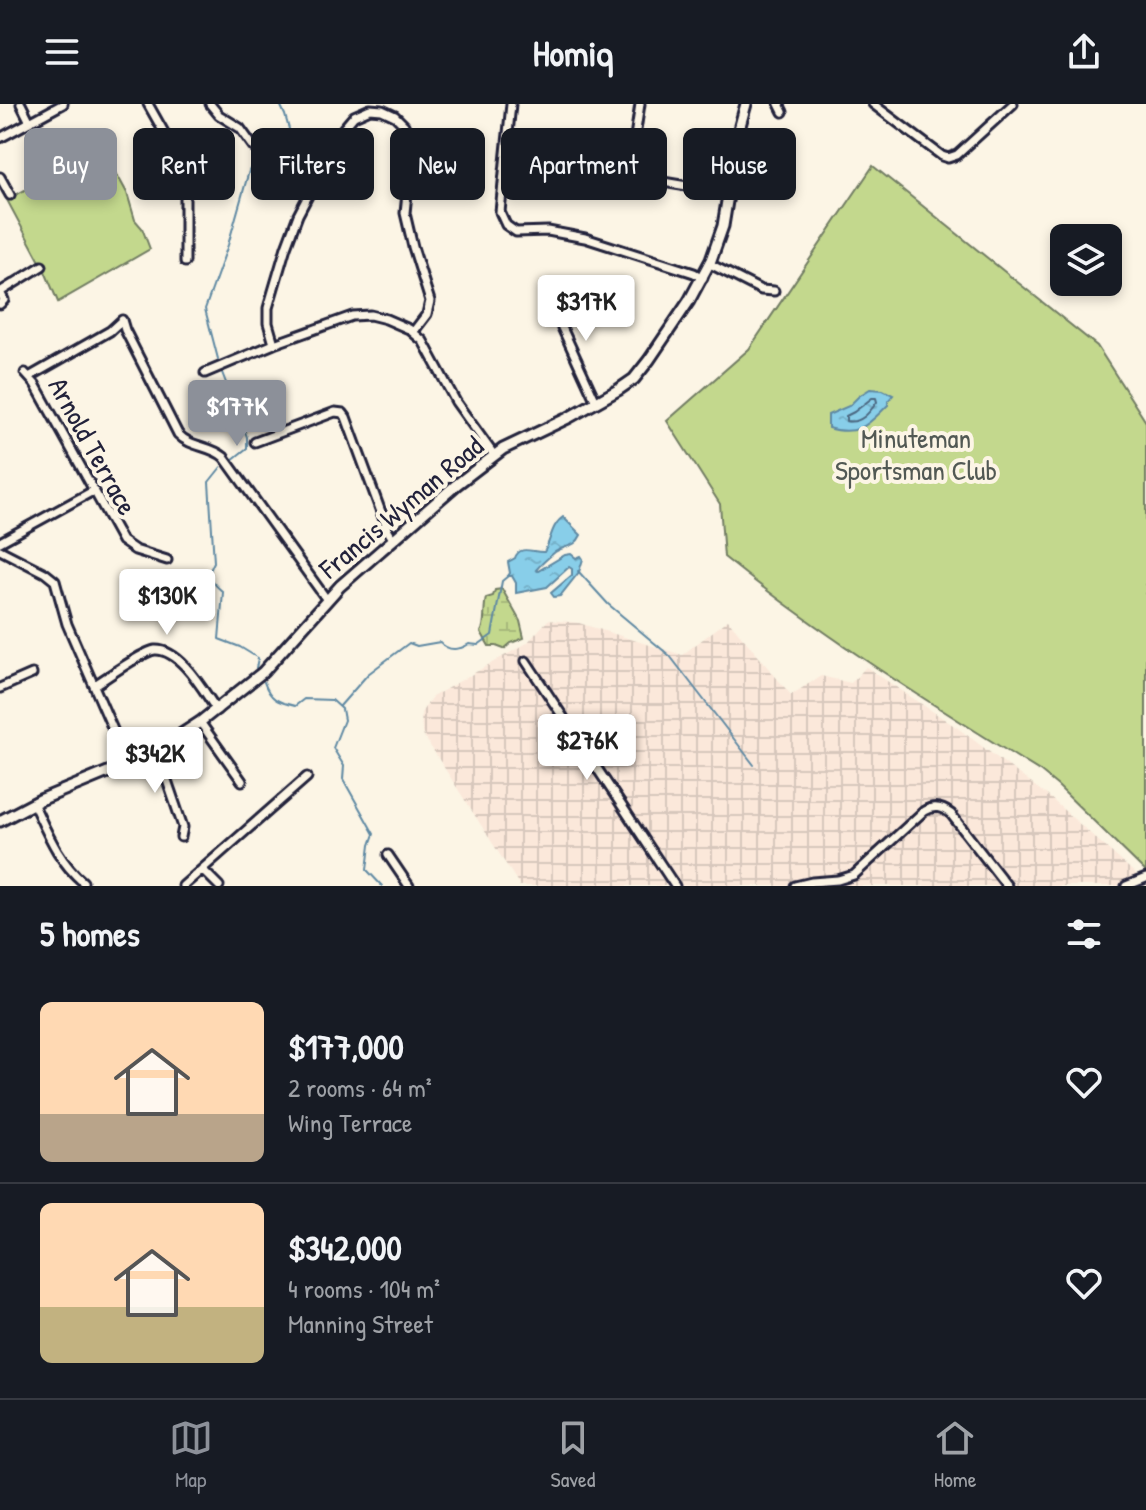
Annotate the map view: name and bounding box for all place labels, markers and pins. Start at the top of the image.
pin: $317K [530,275,642,343]
pin: $177K [181,380,293,448]
pin: $130K [111,569,223,637]
pin: $276K [531,714,643,782]
pin: $342K [99,727,211,795]

